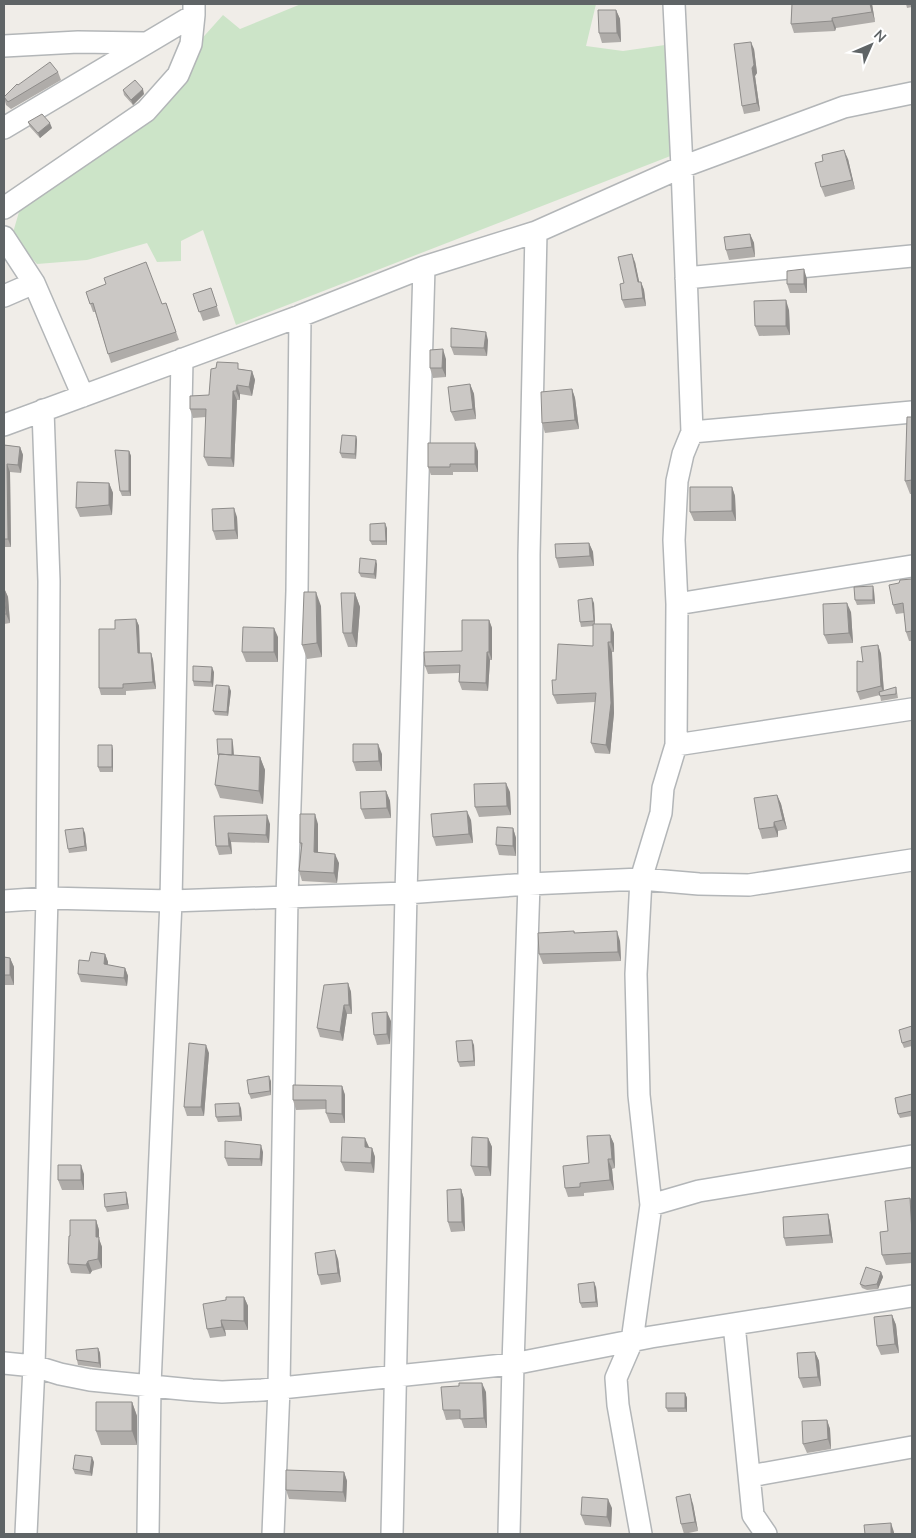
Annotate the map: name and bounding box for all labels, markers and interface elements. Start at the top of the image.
north arrow [846,20,896,70]
text: N [869,26,890,47]

